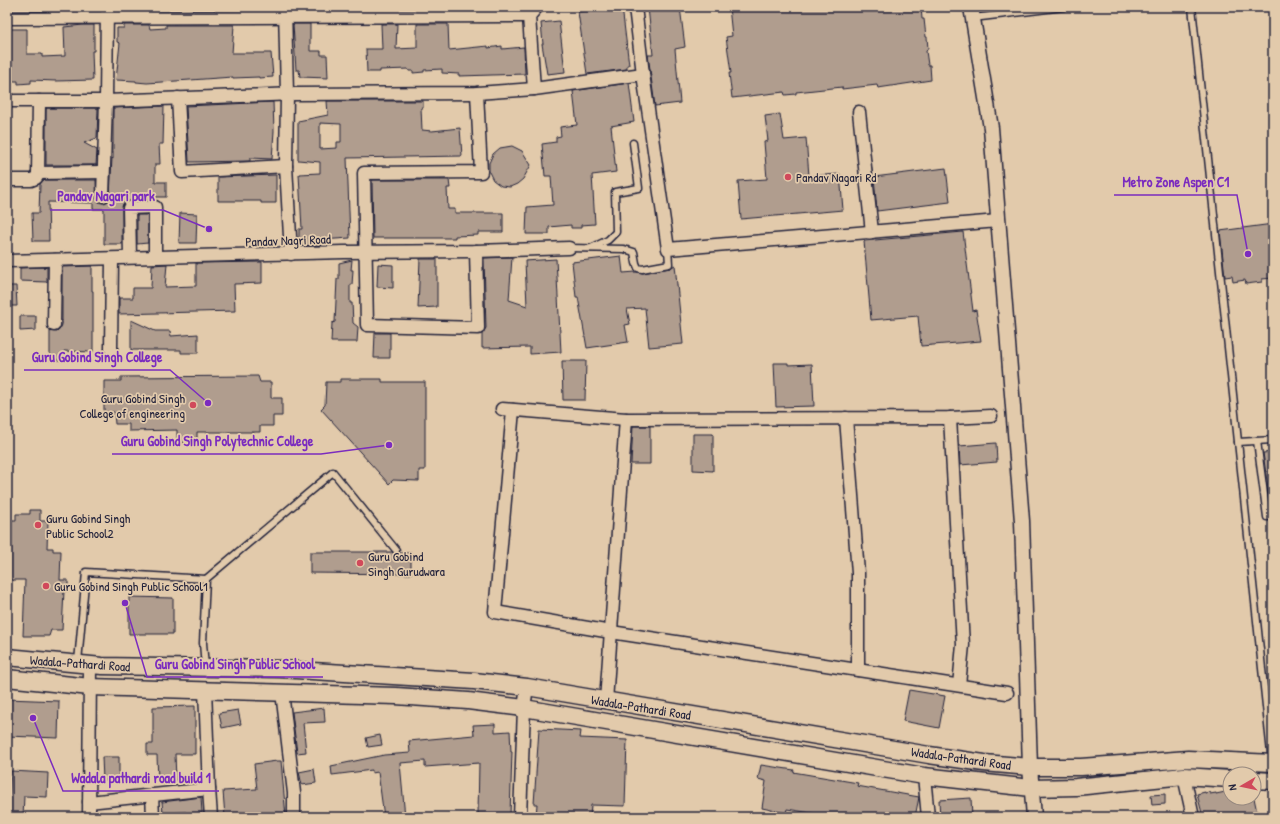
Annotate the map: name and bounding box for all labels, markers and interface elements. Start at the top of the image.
place label: Pandav Nagari Rd [796,168,876,186]
callout: Metro Zone Aspen C1 [1114,169,1237,195]
marker: Pandav Nagari Rd [783,172,793,182]
text: Metro Zone Aspen C1 [1123,172,1229,193]
callout: Pandav Nagari park [50,184,163,210]
text: Pandav Nagari park [57,186,155,207]
street label: Pandav Nagri Road [245,230,331,250]
callout: Guru Gobind Singh College [24,344,170,370]
text: Guru Gobind Singh College [32,347,163,368]
place label: Guru Gobind Singh College of engineering [79,389,186,422]
marker: Guru Gobind Singh College of engineering [188,400,198,410]
callout: Guru Gobind Singh Polytechnic College [112,428,321,454]
text: Guru Gobind Singh Polytechnic College [121,431,314,452]
place label: Guru Gobind Singh Public School2 [46,509,131,542]
marker: Guru Gobind Singh Public School2 [33,520,43,530]
place label: Guru Gobind Singh Gurudwara [368,547,445,580]
marker: Guru Gobind Singh Gurudwara [355,558,365,568]
place label: Guru Gobind Singh Public School1 [54,577,208,595]
marker: Guru Gobind Singh Public School1 [41,581,51,591]
street label: Wadala-Pathardi Road [29,651,131,675]
callout: Guru Gobind Singh Public School [147,651,323,677]
text: Guru Gobind Singh Public School [155,654,315,675]
street label: Wadala-Pathardi Road [590,690,692,724]
street label: Wadala-Pathardi Road [910,742,1012,774]
callout: Wadala pathardi road build 1 [63,765,219,791]
north arrow [1222,766,1262,806]
text: Wadala pathardi road build 1 [71,768,211,789]
text: N [1225,783,1239,792]

